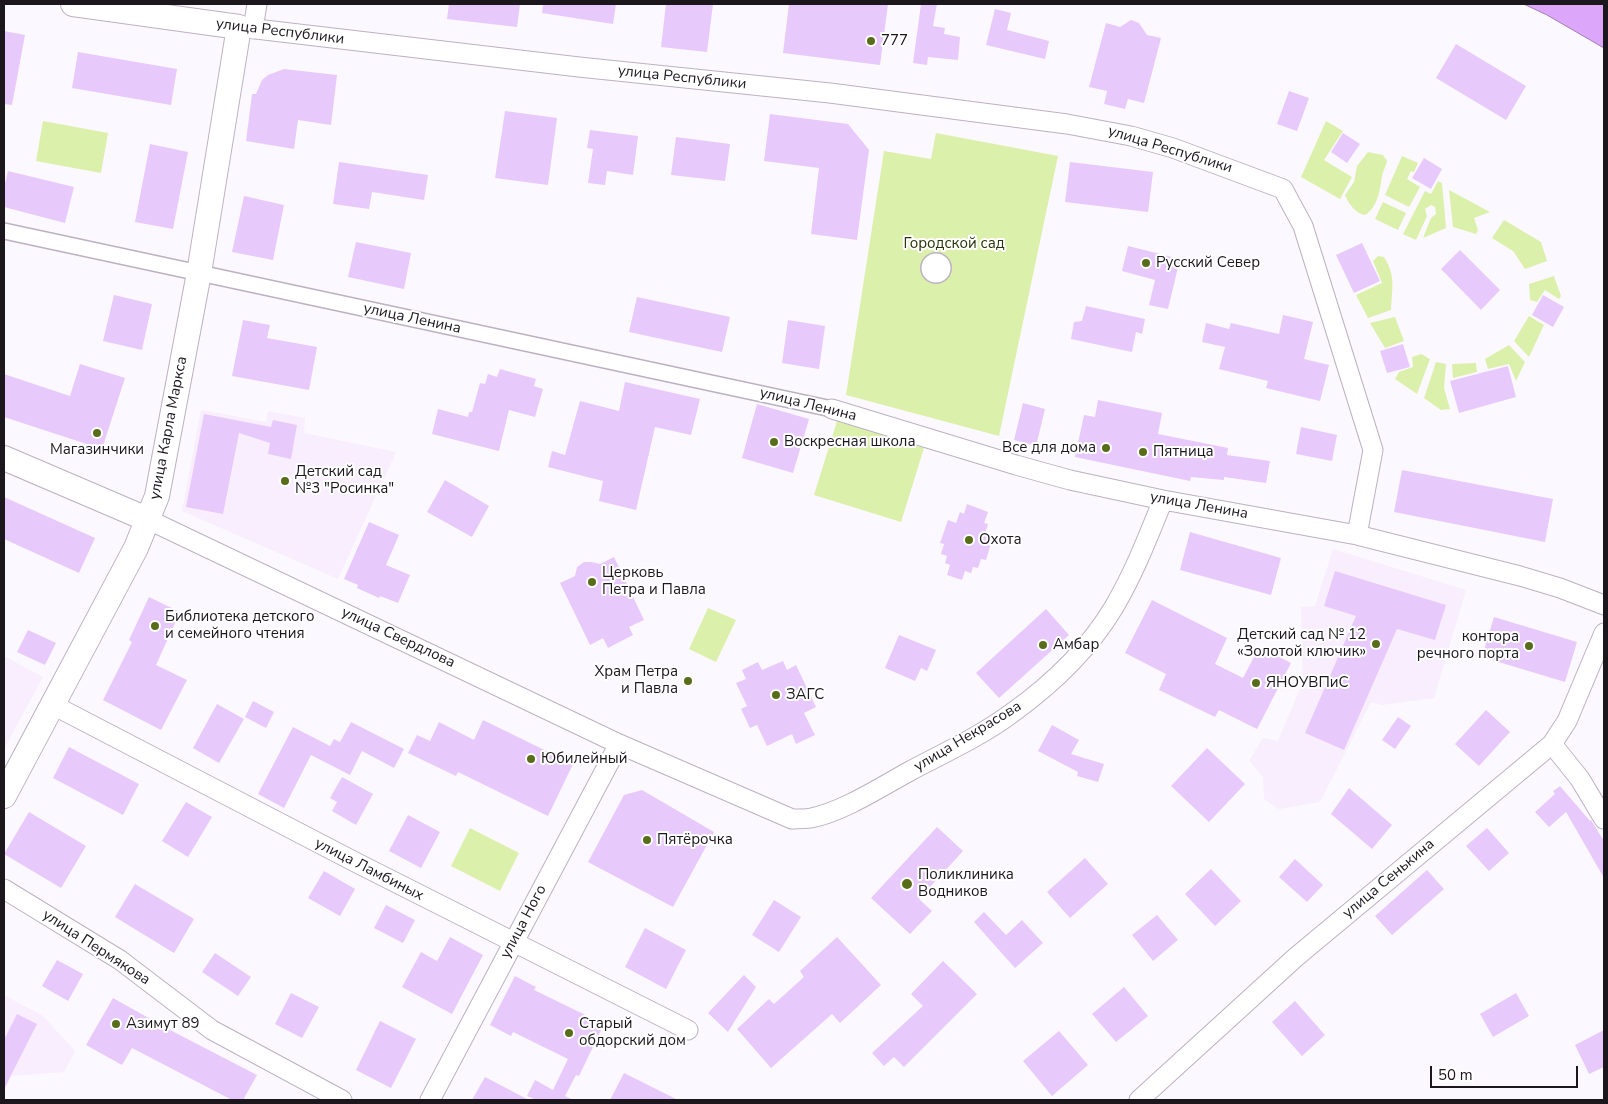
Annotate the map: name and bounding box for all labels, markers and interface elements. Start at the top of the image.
street label: улица Республики [215,15,345,49]
place label: 777 [881,32,908,50]
marker: 777 [865,35,877,47]
street label: улица Республики [617,62,747,94]
street label: улица Республики [1106,123,1234,177]
park label: Городской сад [903,235,1005,253]
place label: Русский Север [1156,254,1260,272]
marker: Русский Север [1140,257,1152,269]
street label: улица Ленина [362,300,462,338]
street label: улица Карла Маркса [146,355,192,501]
street label: улица Ленина [758,384,858,426]
marker: Магазинчики [91,427,103,439]
place label: Воскресная школа [784,433,915,451]
marker: Воскресная школа [768,436,780,448]
place label: Все для дома [1002,439,1096,457]
place label: Магазинчики [50,441,144,459]
marker: Все для дома [1100,442,1112,454]
place label: Пятница [1153,443,1214,461]
marker: Пятница [1137,446,1149,458]
place label: Детский сад №3 "Росинка" [295,463,394,498]
marker: Детский сад №3 "Росинка" [279,475,291,487]
street label: улица Ленина [1148,489,1250,523]
place label: Охота [979,531,1022,549]
marker: Охота [963,534,975,546]
place label: Церковь Петра и Павла [602,564,706,599]
marker: Церковь Петра и Павла [586,576,598,588]
street label: улица Свердлова [338,604,458,672]
place label: Библиотека детского и семейного чтения [165,608,315,643]
marker: Библиотека детского и семейного чтения [149,620,161,632]
place label: Детский сад № 12 «Золотой ключик» [1237,626,1366,661]
place label: контора речного порта [1417,628,1519,663]
place label: Амбар [1053,636,1099,654]
marker: Детский сад № 12 «Золотой ключик» [1370,638,1382,650]
marker: Амбар [1037,639,1049,651]
marker: контора речного порта [1523,640,1535,652]
place label: Храм Петра и Павла [594,663,678,698]
place label: ЯНОУВПиС [1266,674,1349,692]
marker: Храм Петра и Павла [682,675,694,687]
marker: ЯНОУВПиС [1250,677,1262,689]
place label: ЗАГС [786,686,824,704]
marker: ЗАГС [770,689,782,701]
street label: улица Некрасова [911,698,1025,776]
place label: Юбилейный [541,750,627,768]
marker: Юбилейный [525,753,537,765]
place label: Пятёрочка [657,831,733,849]
marker: Пятёрочка [641,834,653,846]
street label: улица Ламбиных [312,835,426,905]
street label: улица Сенькина [1339,835,1439,923]
place label: Поликлиника Водников [918,866,1014,901]
marker: Поликлиника Водников [900,877,914,891]
street label: улица Ного [497,882,551,962]
street label: улица Пермякова [39,906,153,990]
place label: Азимут 89 [126,1015,199,1033]
place label: Старый обдорский дом [579,1015,686,1050]
marker: Азимут 89 [110,1018,122,1030]
marker: Старый обдорский дом [563,1027,575,1039]
scale bar [1433,1056,1580,1088]
text: 50 m [1438,1065,1473,1085]

